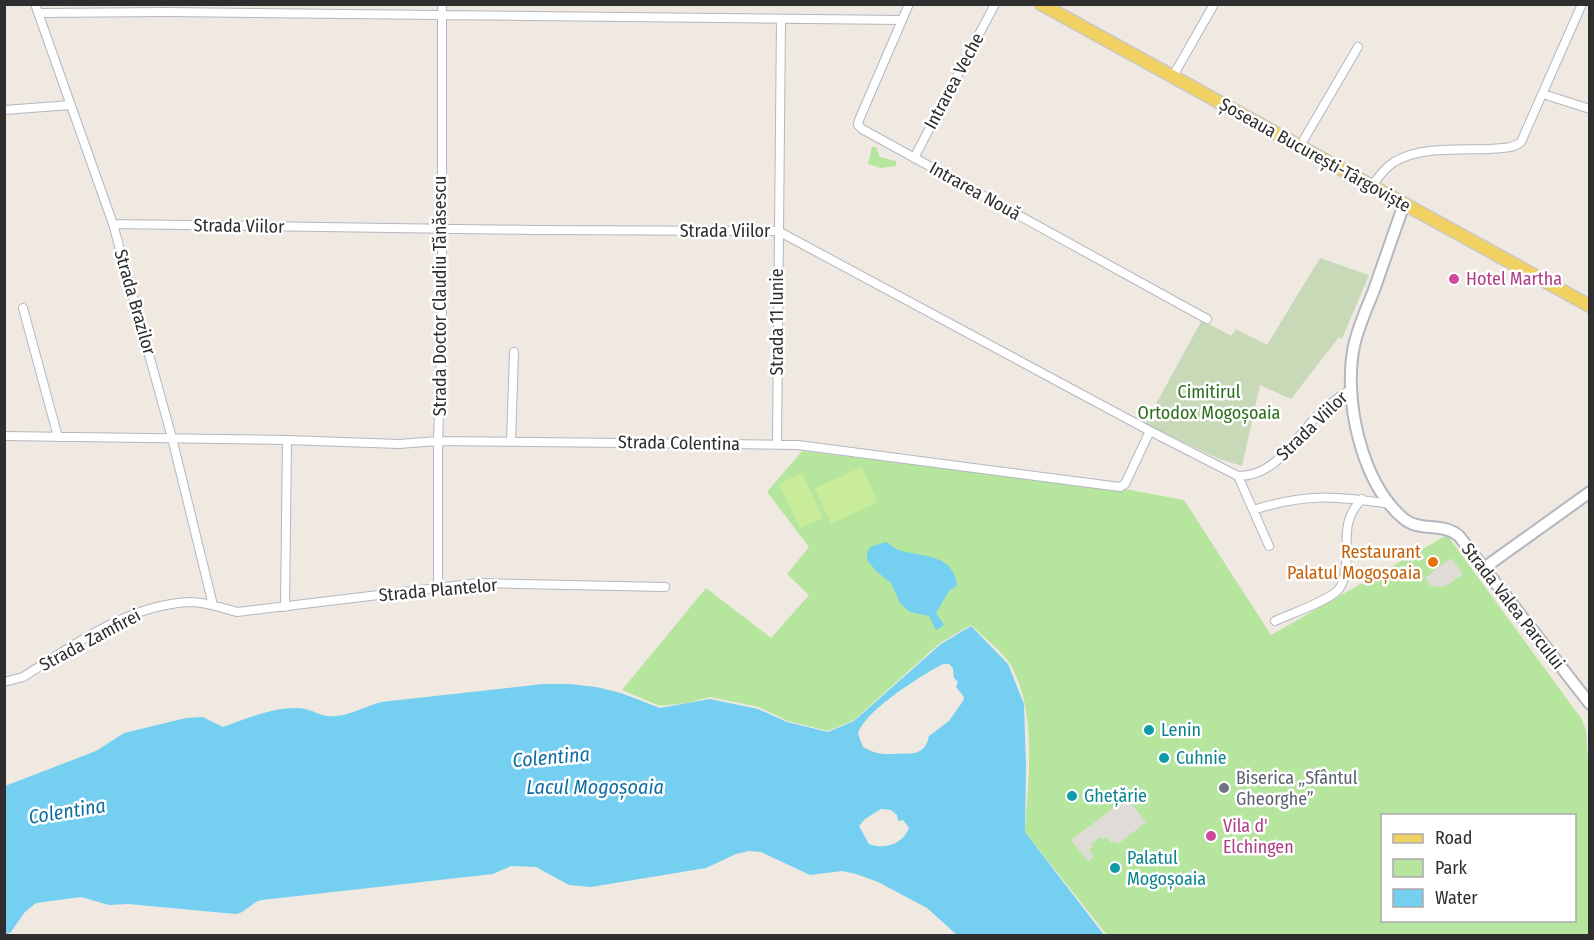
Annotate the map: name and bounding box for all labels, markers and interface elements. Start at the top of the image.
street label: Intrarea Veche [919,29,989,133]
street label: Șoseaua București-Târgoviște [1215,93,1415,217]
street label: Intrarea Nouă [926,157,1025,225]
street label: Strada Doctor Claudiu Tănăsescu [429,176,451,416]
street label: Strada Viilor [193,214,285,238]
street label: Strada Viilor [680,220,771,242]
street label: Strada Brazilor [109,247,161,358]
street label: Strada 11 Iunie [766,268,788,376]
place label: Hotel Martha [1466,268,1562,290]
marker: Hotel Martha [1447,272,1461,286]
park label: Cimitirul Ortodox Mogoșoaia [1138,381,1281,424]
street label: Strada Viilor [1272,386,1353,465]
street label: Strada Colentina [618,431,740,455]
street label: Strada Valea Parcului [1457,538,1569,674]
place label: Restaurant Palatul Mogoșoaia [1287,541,1421,584]
marker: Restaurant Palatul Mogoșoaia [1426,555,1440,569]
street label: Strada Plantelor [378,574,499,606]
street label: Strada Zamfirei [36,604,144,676]
place label: Lenin [1161,719,1201,741]
marker: Lenin [1142,723,1156,737]
water label: Colentina [511,742,591,772]
place label: Cuhnie [1176,747,1227,769]
marker: Cuhnie [1157,751,1171,765]
place label: Biserica „Sfântul Gheorghe” [1236,767,1358,810]
water label: Lacul Mogoșoaia [526,775,664,800]
marker: Biserica „Sfântul Gheorghe” [1217,781,1231,795]
place label: Ghețărie [1084,785,1147,807]
marker: Ghețărie [1065,789,1079,803]
water label: Colentina [27,793,107,829]
legend [1381,814,1576,922]
place label: Vila d' Elchingen [1223,815,1294,858]
text: Road [1435,827,1472,849]
marker: Vila d' Elchingen [1204,829,1218,843]
place label: Palatul Mogoșoaia [1127,847,1206,890]
text: Park [1435,857,1468,879]
marker: Palatul Mogoșoaia [1108,861,1122,875]
text: Water [1435,887,1478,909]

